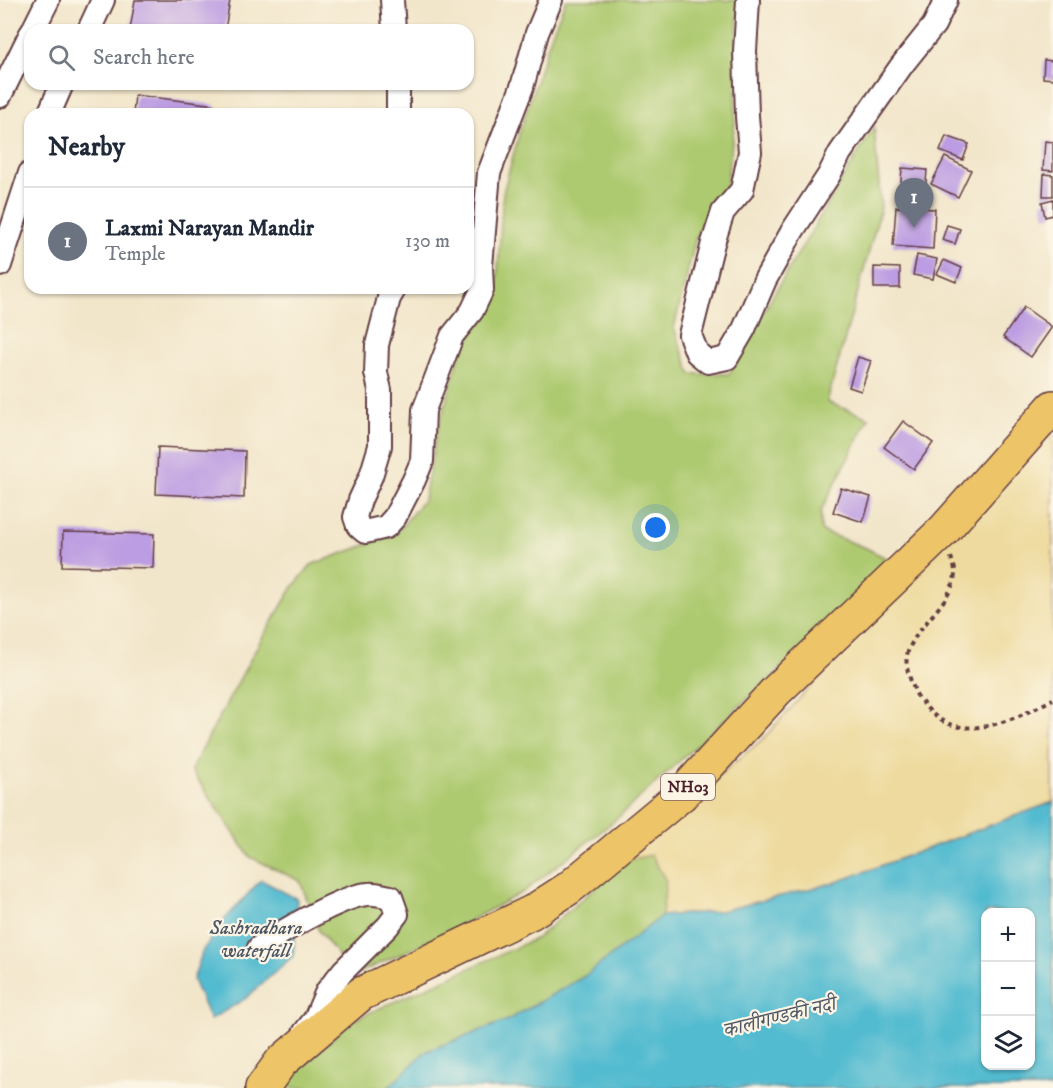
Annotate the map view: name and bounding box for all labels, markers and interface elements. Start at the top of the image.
search box [24,24,474,90]
icon: search [45,41,78,74]
text: Search here [93,44,195,71]
text: Nearby [48,131,125,164]
pin: 1 [894,178,934,228]
text: Laxmi Narayan Mandir [105,215,314,242]
text: 1 [64,229,71,254]
text: 130 m [405,229,450,254]
text: Temple [105,242,166,267]
your location [641,513,670,542]
road number: NH03 [661,774,715,800]
map controls [981,908,1035,1070]
button: + [981,908,1035,962]
water label: Sashradhara waterfall [208,916,303,964]
button: − [981,962,1035,1016]
water label: कालीगण्डकी नदी [720,991,842,1044]
button: layers [981,1016,1035,1070]

